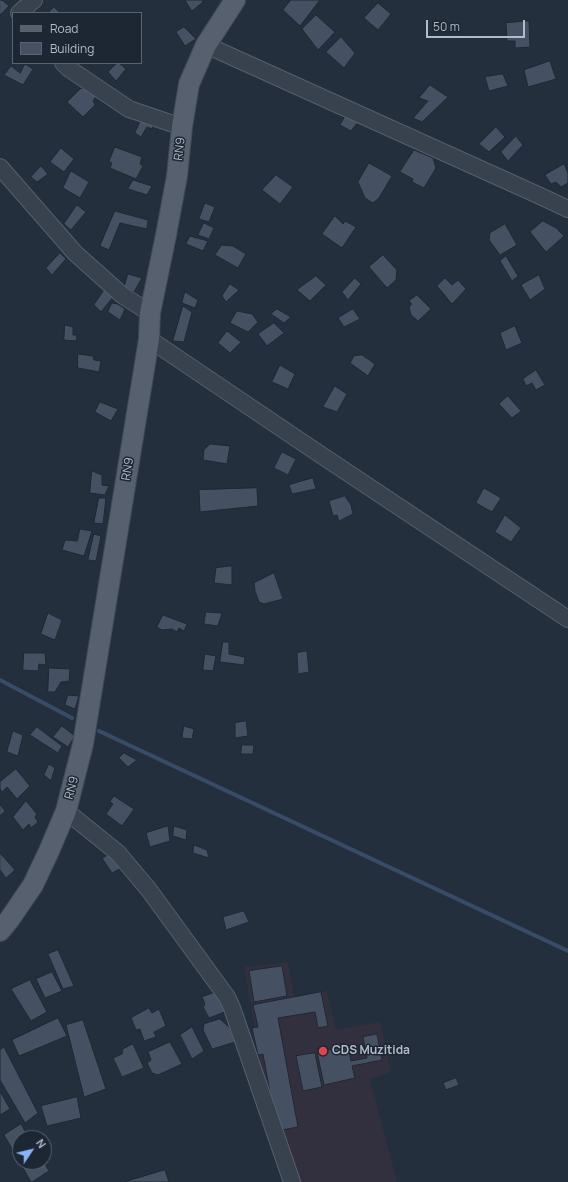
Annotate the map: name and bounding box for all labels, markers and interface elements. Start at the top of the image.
legend [12,12,142,64]
scale bar [428,12,527,38]
text: 50 m [433,18,460,35]
text: Road [50,20,78,37]
text: Building [50,40,94,57]
street label: RN9 [171,137,189,161]
street label: RN9 [119,456,137,482]
street label: RN9 [62,775,82,801]
place label: CDS Muzitida [332,1044,410,1058]
marker: CDS Muzitida [317,1045,329,1057]
north arrow [12,1130,52,1170]
text: N [33,1136,50,1151]

